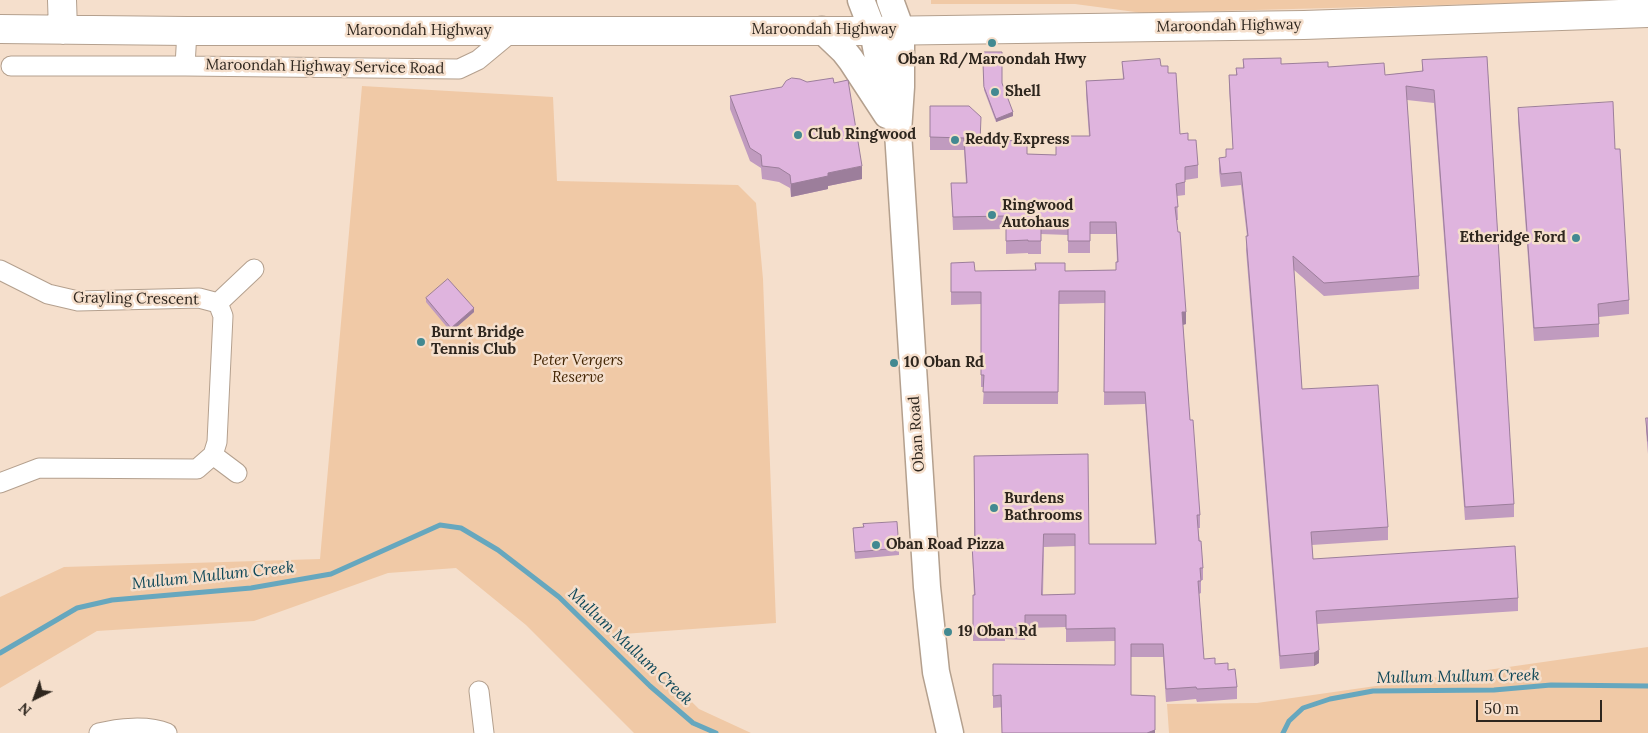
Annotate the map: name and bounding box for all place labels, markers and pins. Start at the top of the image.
marker: Oban Rd/Maroondah Hwy [986,37,998,49]
place label: Oban Rd/Maroondah Hwy [898,51,1086,69]
place label: Shell [1005,83,1041,101]
marker: Shell [989,86,1001,98]
place label: Club Ringwood [808,126,916,144]
marker: Club Ringwood [792,129,804,141]
place label: Reddy Express [965,131,1069,149]
marker: Reddy Express [949,134,961,146]
place label: Ringwood Autohaus [1002,197,1073,232]
marker: Ringwood Autohaus [986,209,998,221]
place label: Etheridge Ford [1459,229,1566,247]
marker: Etheridge Ford [1570,232,1582,244]
place label: Burnt Bridge Tennis Club [431,324,524,359]
marker: Burnt Bridge Tennis Club [415,336,427,348]
place label: 10 Oban Rd [904,354,984,372]
marker: 10 Oban Rd [888,357,900,369]
place label: Burdens Bathrooms [1004,490,1082,525]
marker: Burdens Bathrooms [988,502,1000,514]
place label: Oban Road Pizza [886,536,1004,554]
marker: Oban Road Pizza [870,539,882,551]
place label: 19 Oban Rd [958,623,1037,641]
marker: 19 Oban Rd [942,626,954,638]

